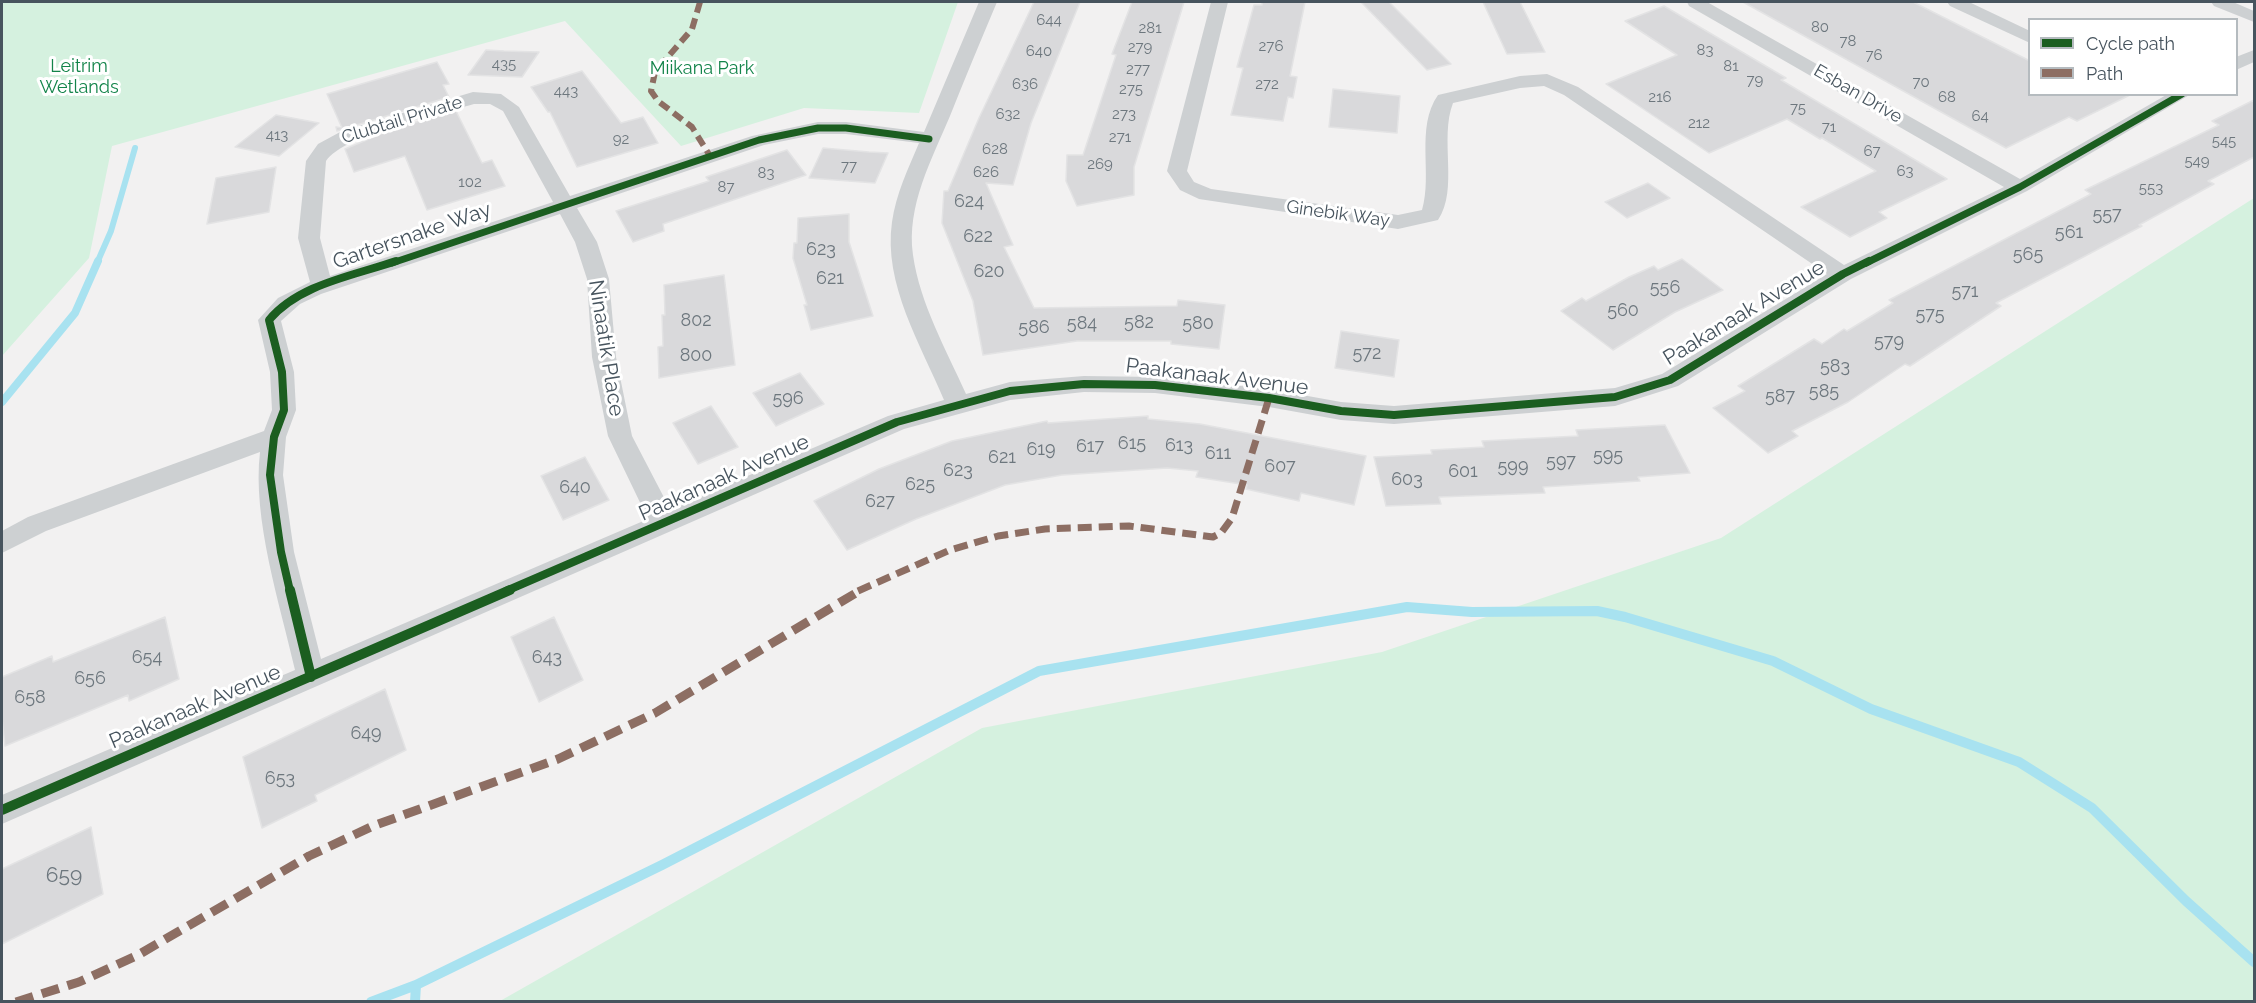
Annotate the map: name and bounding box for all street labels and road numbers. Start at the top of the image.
street label: Esban Drive [1810,60,1906,128]
street label: Clubtail Private [339,91,465,149]
street label: Ginebik Way [1285,196,1391,232]
street label: Gartersnake Way [330,197,494,275]
street label: Paakanaak Avenue [1659,255,1829,371]
street label: Ninaatik Place [583,278,629,418]
street label: Paakanaak Avenue [1124,353,1310,401]
street label: Paakanaak Avenue [635,429,813,527]
street label: Paakanaak Avenue [106,660,284,754]

